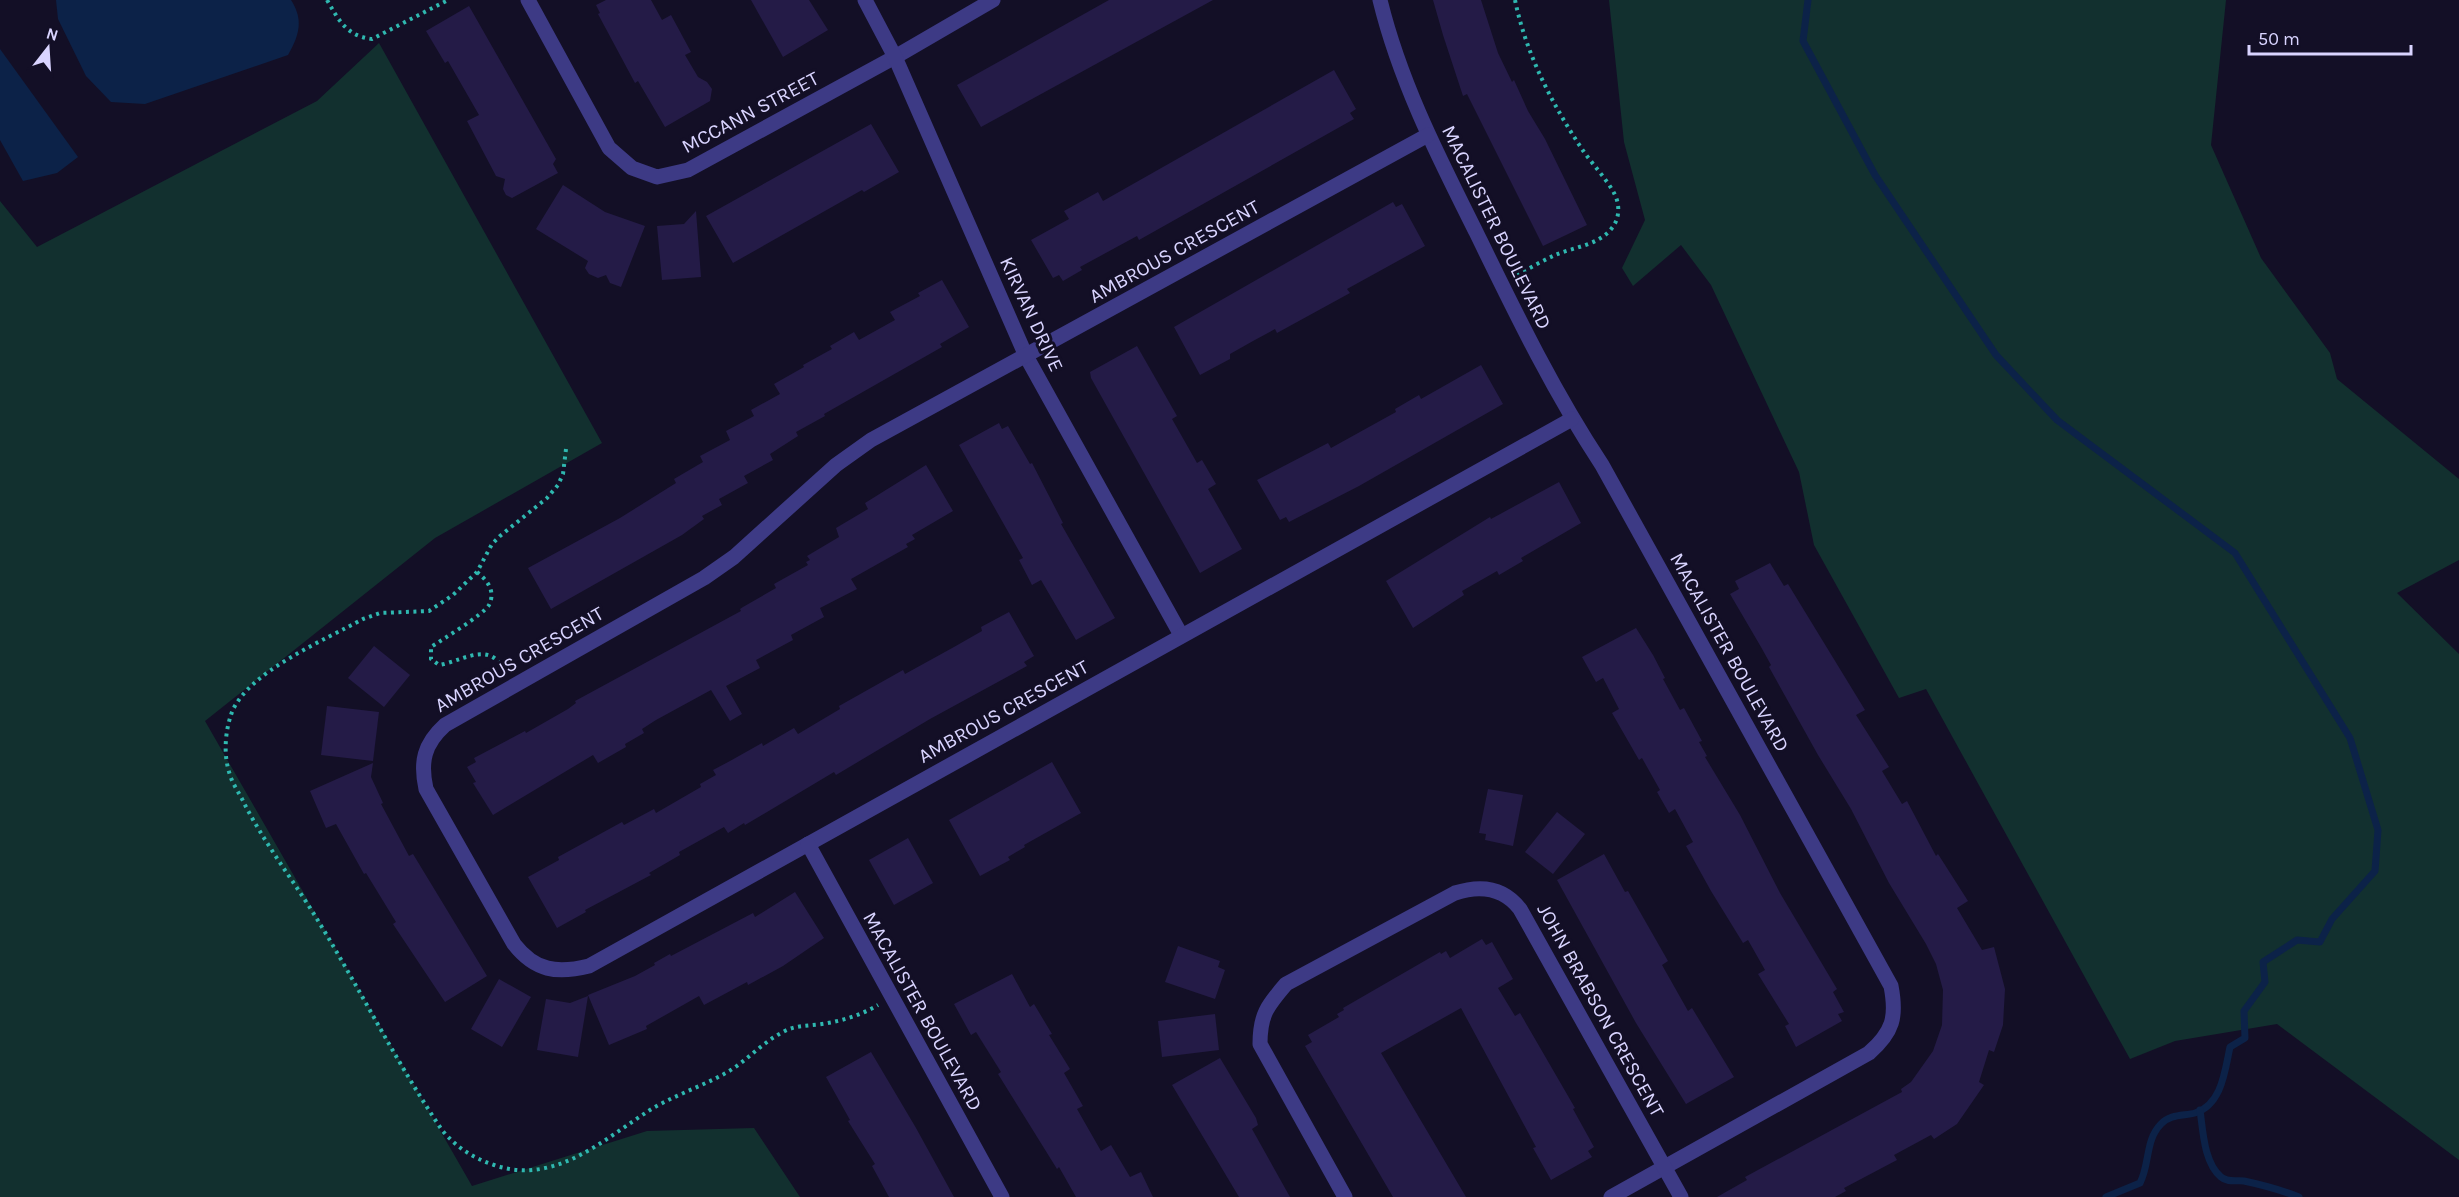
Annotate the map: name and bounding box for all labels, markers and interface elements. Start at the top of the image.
north arrow [18,18,78,78]
scale bar [2249,18,2411,56]
text: N [44,23,61,45]
text: 50 m [2258,28,2300,50]
street label: MCCANN STREET [678,67,823,158]
street label: MACALISTER BOULEVARD [1437,122,1556,333]
street label: AMBROUS CRESCENT [1085,195,1263,308]
street label: KIRVAN DRIVE [995,253,1068,375]
street label: MACALISTER BOULEVARD [1665,549,1794,756]
street label: AMBROUS CRESCENT [431,602,608,717]
street label: AMBROUS CRESCENT [914,655,1092,768]
street label: JOHN BRABSON CRESCENT [1532,900,1669,1121]
street label: MACALISTER BOULEVARD [858,908,987,1115]

